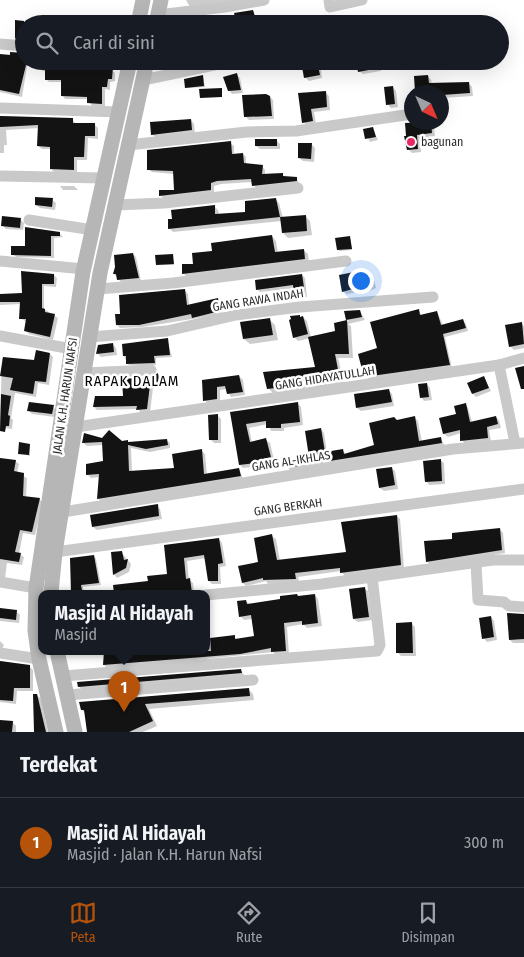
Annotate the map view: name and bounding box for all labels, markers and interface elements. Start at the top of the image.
search box [15,15,509,70]
icon: search [33,29,61,57]
text: Cari di sini [73,31,155,54]
north arrow [404,85,449,130]
place label: bagunan [421,135,463,149]
marker: bagunan [405,136,417,148]
your location [348,268,374,294]
street label: GANG RAWA INDAH [211,286,305,314]
street label: JALAN K.H. HARUN NAFSI [50,337,80,455]
street label: GANG HIDAYATULLAH [274,363,376,393]
district label: RAPAK DALAM [84,372,180,390]
street label: GANG AL-IKHLAS [251,448,331,474]
street label: GANG BERKAH [253,495,323,519]
popup [38,590,210,655]
text: Masjid Al Hidayah [55,602,193,625]
text: Masjid [55,625,97,644]
pin: 1 [108,671,140,712]
text: Terdekat [20,752,97,778]
text: Masjid Al Hidayah [67,822,206,845]
text: 1 [33,833,39,852]
text: 300 m [464,833,504,852]
text: Masjid · Jalan K.H. Harun Nafsi [67,845,262,864]
tab: Peta [69,899,97,946]
tab: Rute [235,899,263,946]
tab: Disimpan [401,899,455,946]

